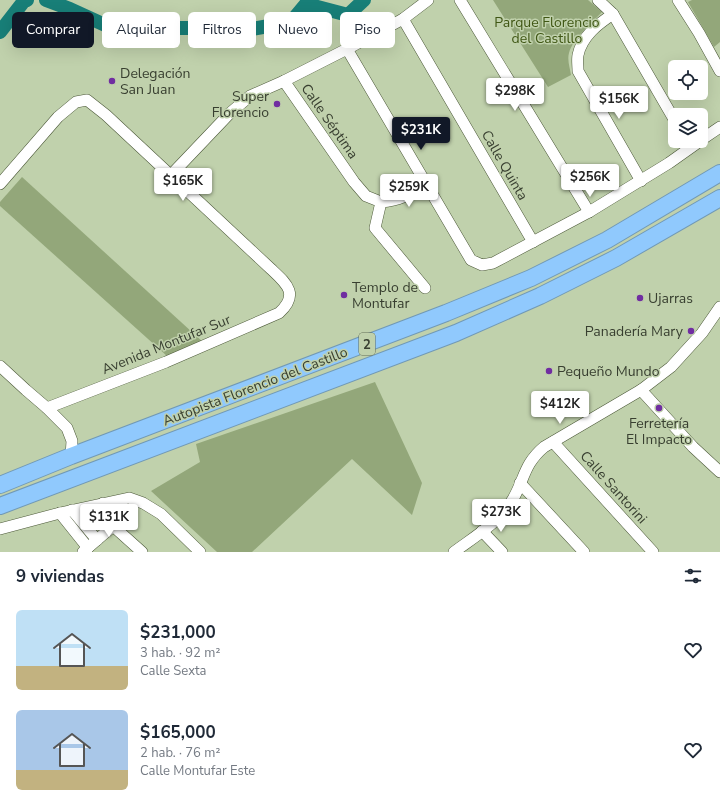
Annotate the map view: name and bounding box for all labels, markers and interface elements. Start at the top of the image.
chip: Comprar [12,12,94,48]
chip: Alquilar [102,12,180,48]
chip: Filtros [188,12,256,48]
chip: Nuevo [264,12,332,48]
chip: Piso [340,12,395,48]
park label: Parque Florencio del Castillo [494,13,600,48]
map controls [668,60,708,148]
button: locate [668,60,708,100]
place label: Delegación San Juan [120,64,190,99]
marker: Delegación San Juan [107,76,117,86]
pin: $298K [487,78,543,112]
street label: Calle Séptima [297,80,362,163]
text: $298K [495,82,535,100]
pin: $156K [591,86,647,120]
place label: Super Florencio [212,87,269,122]
text: $156K [599,90,639,108]
marker: Super Florencio [272,99,282,109]
button: layers [668,108,708,148]
pin: $231K [393,117,449,151]
text: $231K [401,121,441,139]
street label: Calle Quinta [477,127,532,204]
pin: $256K [562,164,618,198]
pin: $165K [155,168,211,202]
text: $256K [570,168,610,186]
text: $165K [163,172,203,190]
pin: $259K [381,174,437,208]
text: $259K [389,178,429,196]
place label: Templo de Montufar [352,278,418,313]
place label: Ujarras [648,289,693,308]
marker: Templo de Montufar [339,290,349,300]
marker: Ujarras [635,293,645,303]
street label: Avenida Montufar Sur [99,310,233,379]
place label: Panadería Mary [585,322,684,341]
marker: Panadería Mary [686,326,696,336]
road number: 2 [359,333,375,355]
street label: Autopista Florencio del Castillo [160,342,350,431]
place label: Pequeño Mundo [557,362,660,381]
marker: Pequeño Mundo [544,366,554,376]
pin: $412K [532,391,588,425]
text: $412K [540,395,580,413]
marker: Ferretería El Impacto [654,403,664,413]
place label: Ferretería El Impacto [626,414,692,449]
street label: Calle Santorini [576,447,651,528]
pin: $273K [473,499,529,533]
text: $273K [481,503,521,521]
pin: $131K [81,504,137,538]
text: $131K [89,508,129,526]
text: 9 viviendas [16,565,104,588]
icon: filters [682,565,704,587]
text: $231,000 [140,621,216,644]
icon: home [48,626,96,674]
icon: heart [682,639,704,661]
text: 3 hab. · 92 m² [140,644,220,662]
text: Calle Sexta [140,662,206,680]
text: $165,000 [140,721,216,744]
icon: home [48,726,96,774]
icon: heart [682,739,704,761]
text: 2 hab. · 76 m² [140,744,220,762]
text: Calle Montufar Este [140,762,255,780]

